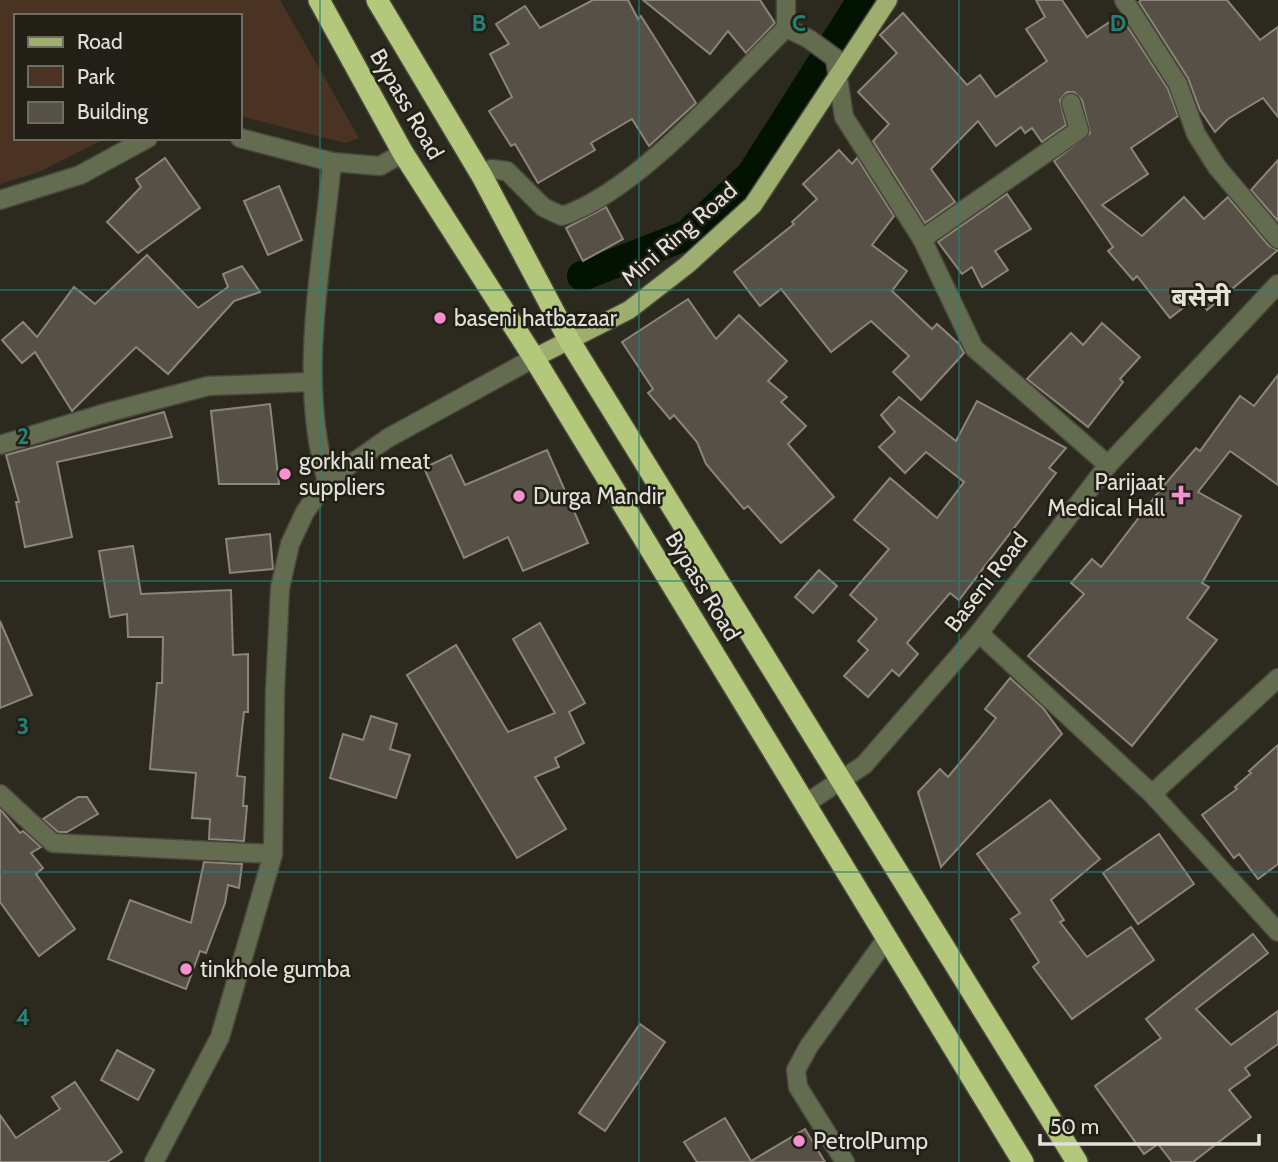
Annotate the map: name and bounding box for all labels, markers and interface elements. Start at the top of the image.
text: B [472,9,486,37]
text: C [792,9,806,37]
text: D [1110,9,1126,37]
legend [14,14,242,140]
text: Road [77,29,123,54]
street label: Bypass Road [364,44,450,164]
text: Park [77,64,115,89]
text: Building [77,99,149,124]
street label: Mini Ring Road [615,176,743,292]
district label: बसेनी [1172,281,1232,313]
place label: baseni hatbazaar [454,304,618,332]
marker: baseni hatbazaar [432,310,448,326]
text: 2 [17,422,29,450]
place label: gorkhali meat suppliers [299,447,430,501]
marker: gorkhali meat suppliers [277,466,293,482]
place label: Parijaat Medical Hall [1047,468,1166,522]
place label: Durga Mandir [533,482,665,510]
marker: Parijaat Medical Hall [1171,485,1191,505]
marker: Durga Mandir [511,488,527,504]
street label: Bypass Road [659,526,747,646]
street label: Baseni Road [938,527,1034,637]
text: 3 [17,712,29,740]
place label: tinkhole gumba [200,955,351,983]
marker: tinkhole gumba [178,961,194,977]
text: 4 [16,1003,30,1031]
scale bar [1040,1102,1259,1146]
text: 50 m [1050,1114,1099,1139]
place label: PetrolPump [813,1127,928,1155]
marker: PetrolPump [791,1133,807,1149]

